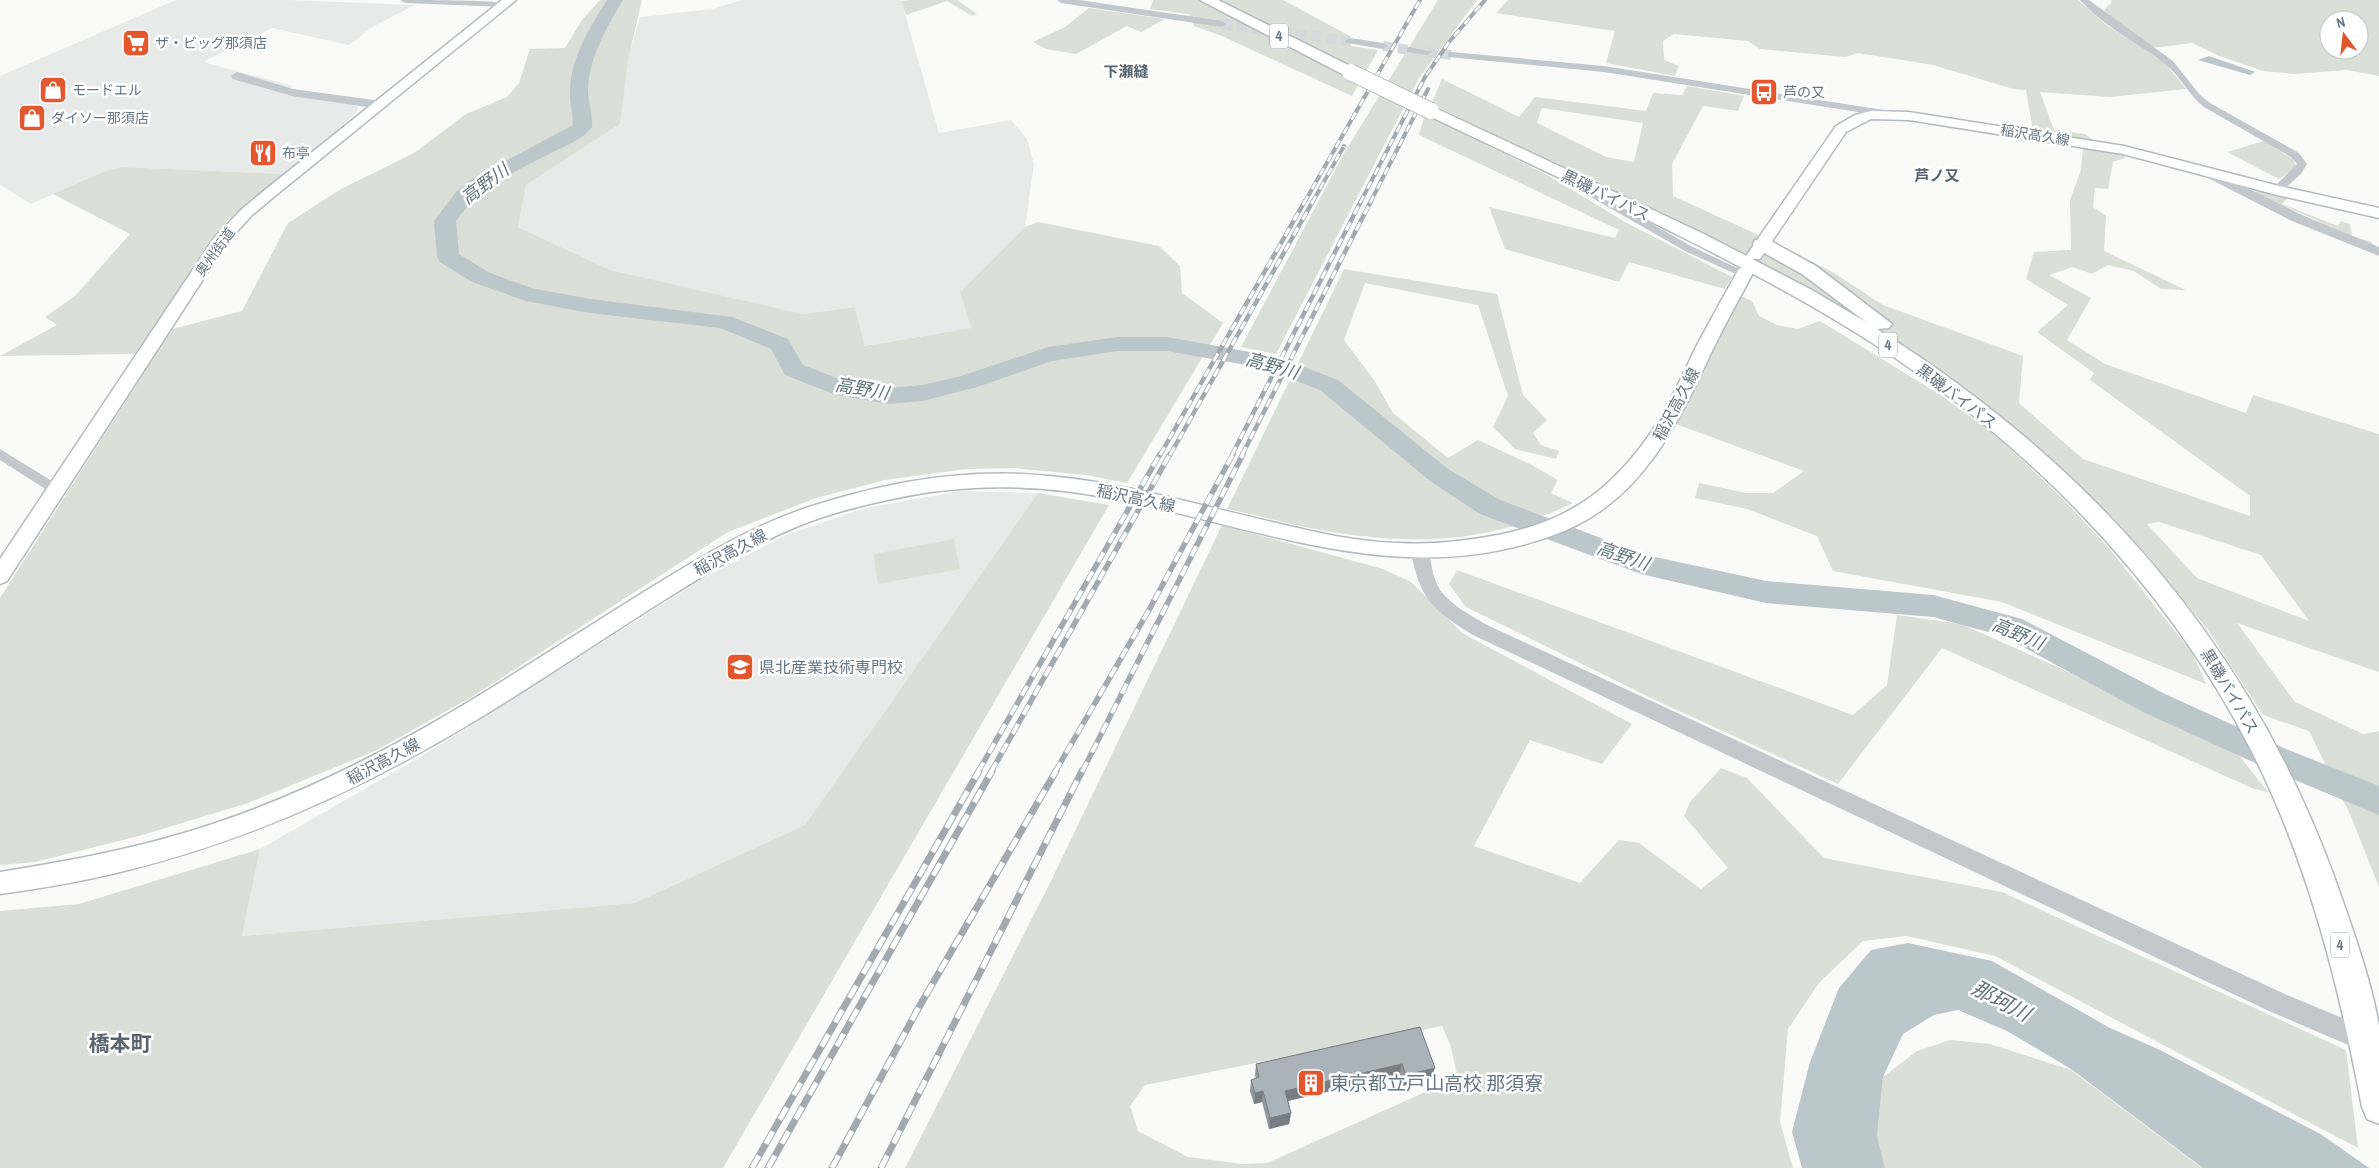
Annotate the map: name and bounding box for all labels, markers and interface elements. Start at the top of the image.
north arrow [2319,10,2369,60]
text: N [2334,13,2347,32]
road number: 4 [1270,24,1288,48]
supermarket icon: ザ・ビッグ那須店 [121,28,151,58]
place label: ザ・ビッグ那須店 [155,34,267,52]
district label: 下瀬縫 [1103,61,1149,82]
shop icon: モードエル [38,75,68,105]
bus stop icon: 芦の又 [1749,77,1779,107]
place label: モードエル [72,81,142,99]
place label: 芦の又 [1783,83,1825,101]
shop icon: ダイソー那須店 [17,103,47,133]
place label: ダイソー那須店 [51,109,149,127]
street label: 稲沢高久線 [1999,121,2071,149]
restaurant icon: 布亭 [248,138,278,168]
place label: 布亭 [282,144,310,162]
water label: 高野川 [456,156,515,210]
street label: 黒磯バイパス [1558,164,1654,226]
district label: 芦ノ又 [1914,165,1960,186]
street label: 奥州街道 [191,224,239,280]
road number: 4 [1879,332,1897,358]
water label: 高野川 [1243,346,1303,386]
street label: 黒磯バイパス [1912,358,2002,434]
street label: 稲沢高久線 [1648,364,1704,444]
water label: 高野川 [833,372,893,406]
street label: 稲沢高久線 [1095,479,1177,517]
street label: 稲沢高久線 [690,524,770,580]
water label: 高野川 [1594,535,1655,577]
water label: 高野川 [1988,611,2050,656]
street label: 黒磯バイパス [2196,644,2264,738]
school or university icon: 県北産業技術専門校 [725,652,755,682]
place label: 県北産業技術専門校 [759,656,903,678]
street label: 稲沢高久線 [343,733,423,789]
road number: 4 [2331,932,2349,958]
water label: 那珂川 [1967,973,2038,1029]
district label: 橋本町 [89,1029,152,1058]
building icon: 東京都立戸山高校 那須寮 [1296,1068,1326,1098]
place label: 東京都立戸山高校 那須寮 [1330,1070,1543,1096]

